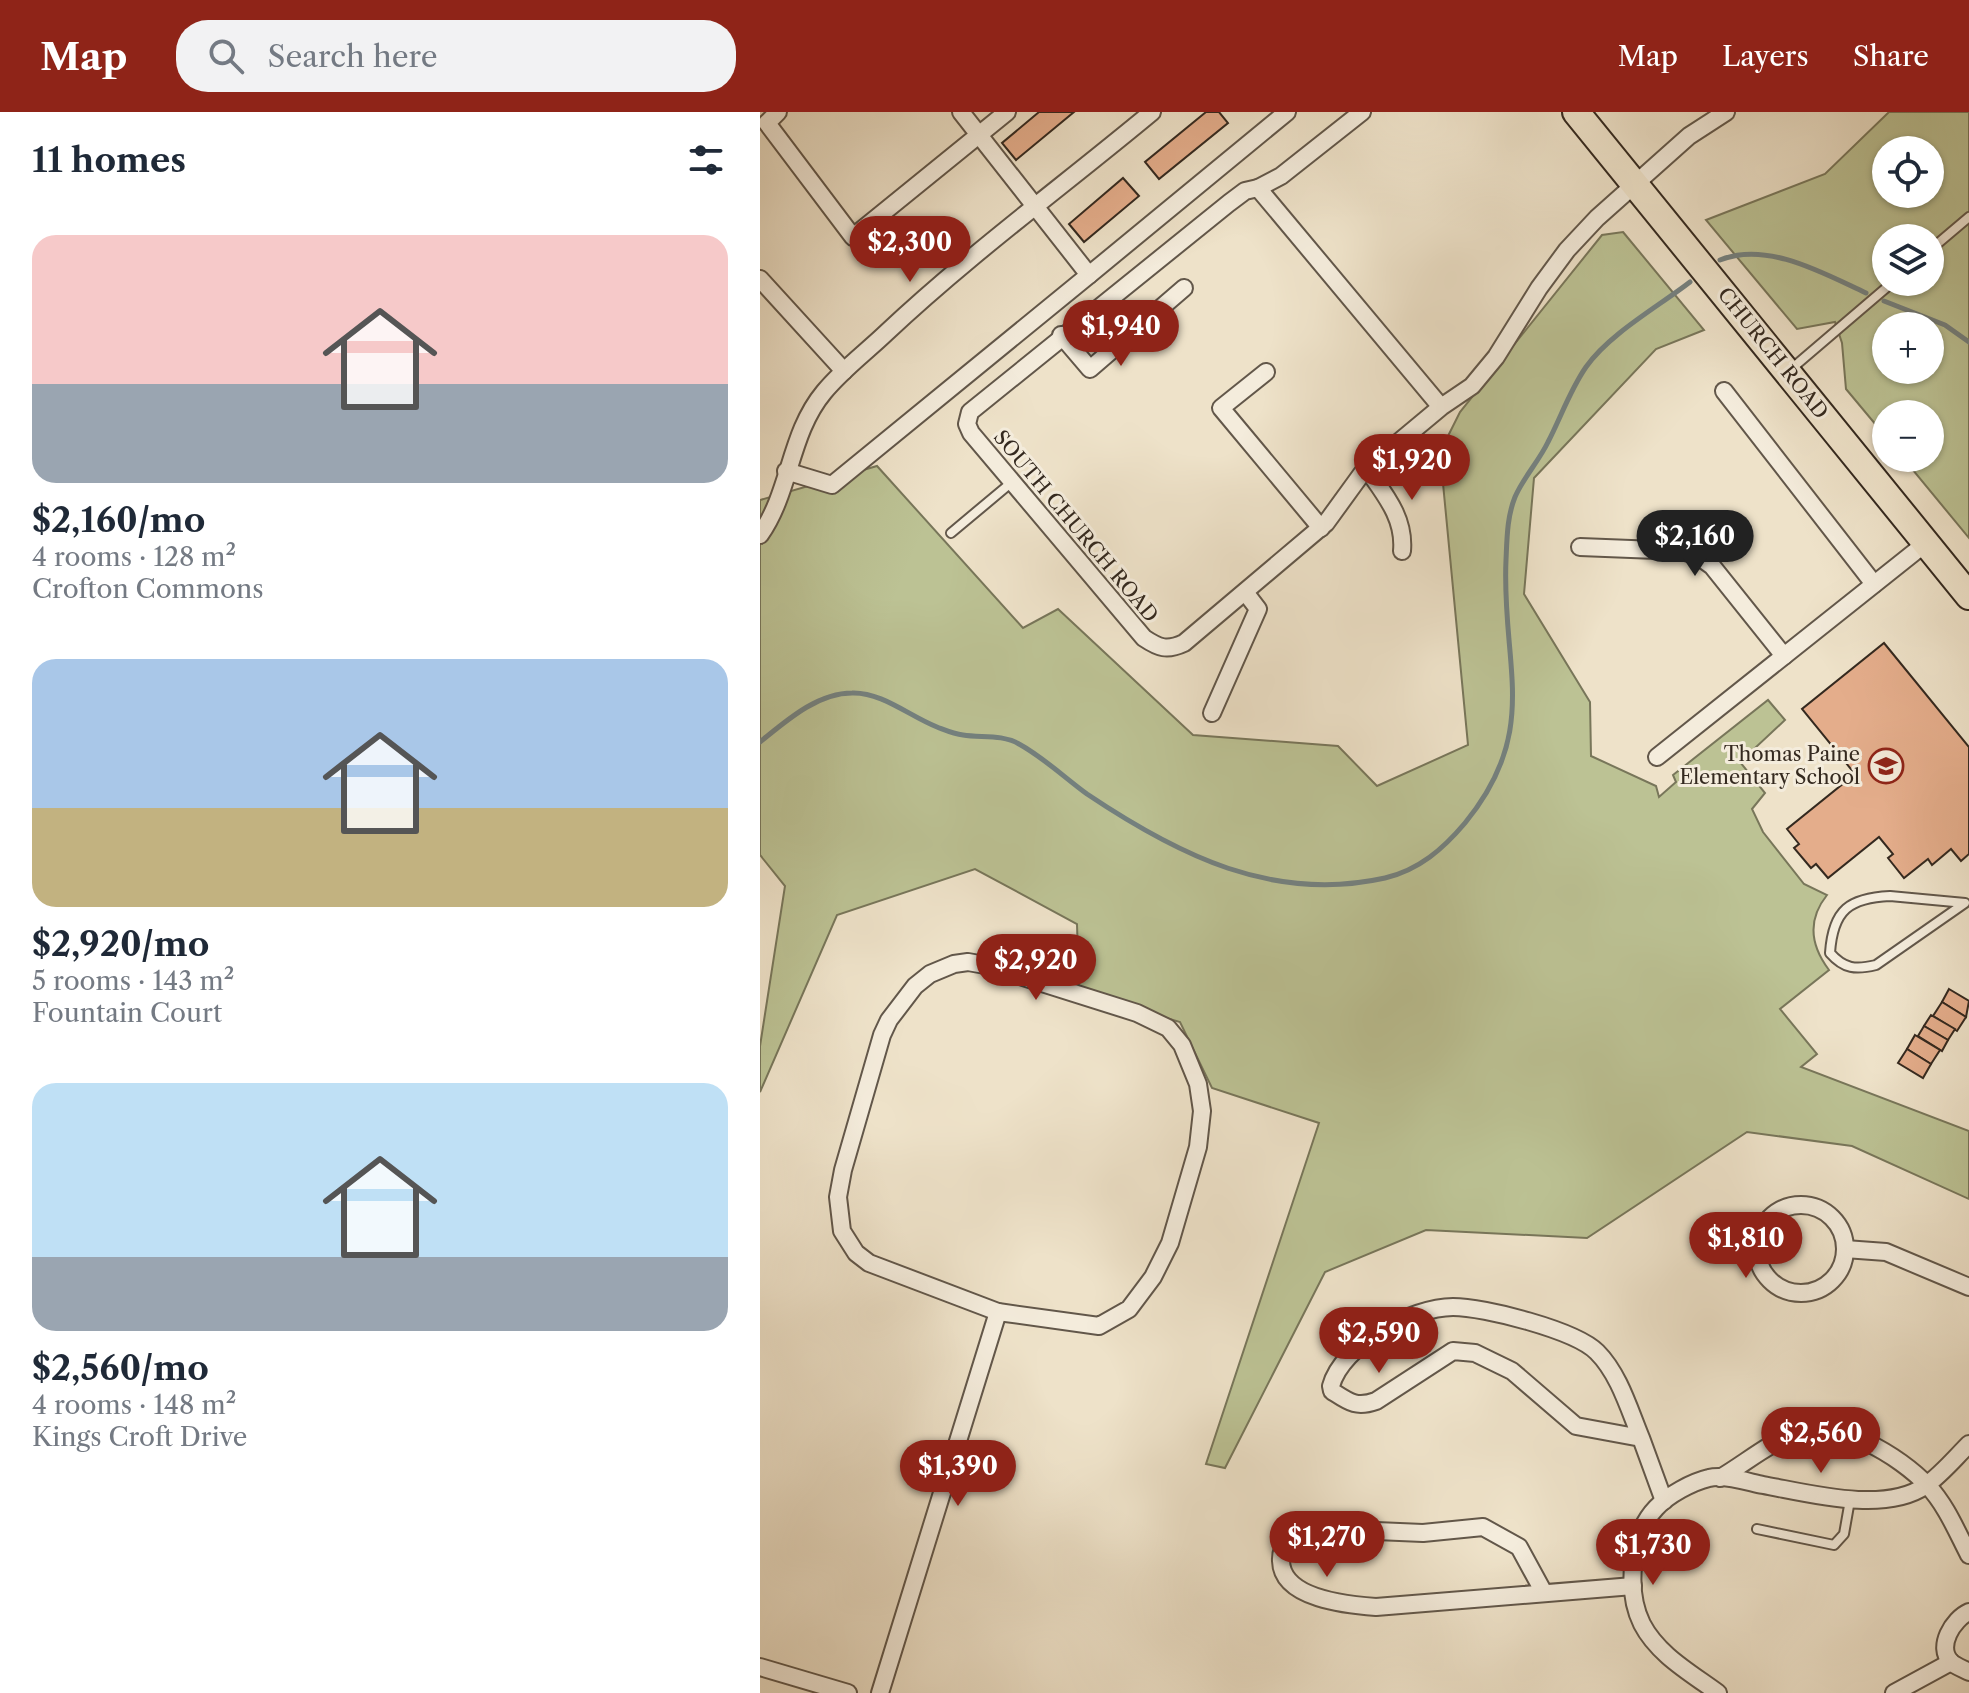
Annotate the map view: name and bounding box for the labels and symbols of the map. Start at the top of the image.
pin: $2,300 [845,216,975,284]
street label: CHURCH ROAD [1713,283,1833,423]
pin: $1,940 [1056,300,1186,368]
street label: SOUTH CHURCH ROAD [989,425,1163,627]
pin: $1,920 [1347,434,1477,502]
pin: $2,160 [1630,510,1760,578]
place label: Thomas Paine Elementary School [1679,742,1860,789]
school or university icon: Thomas Paine Elementary School [1867,747,1905,785]
pin: $2,920 [971,934,1101,1002]
pin: $1,810 [1681,1212,1811,1280]
pin: $2,590 [1314,1307,1444,1375]
pin: $2,560 [1756,1407,1886,1475]
pin: $1,390 [893,1440,1023,1508]
pin: $1,270 [1262,1511,1392,1579]
pin: $1,730 [1588,1519,1718,1587]

